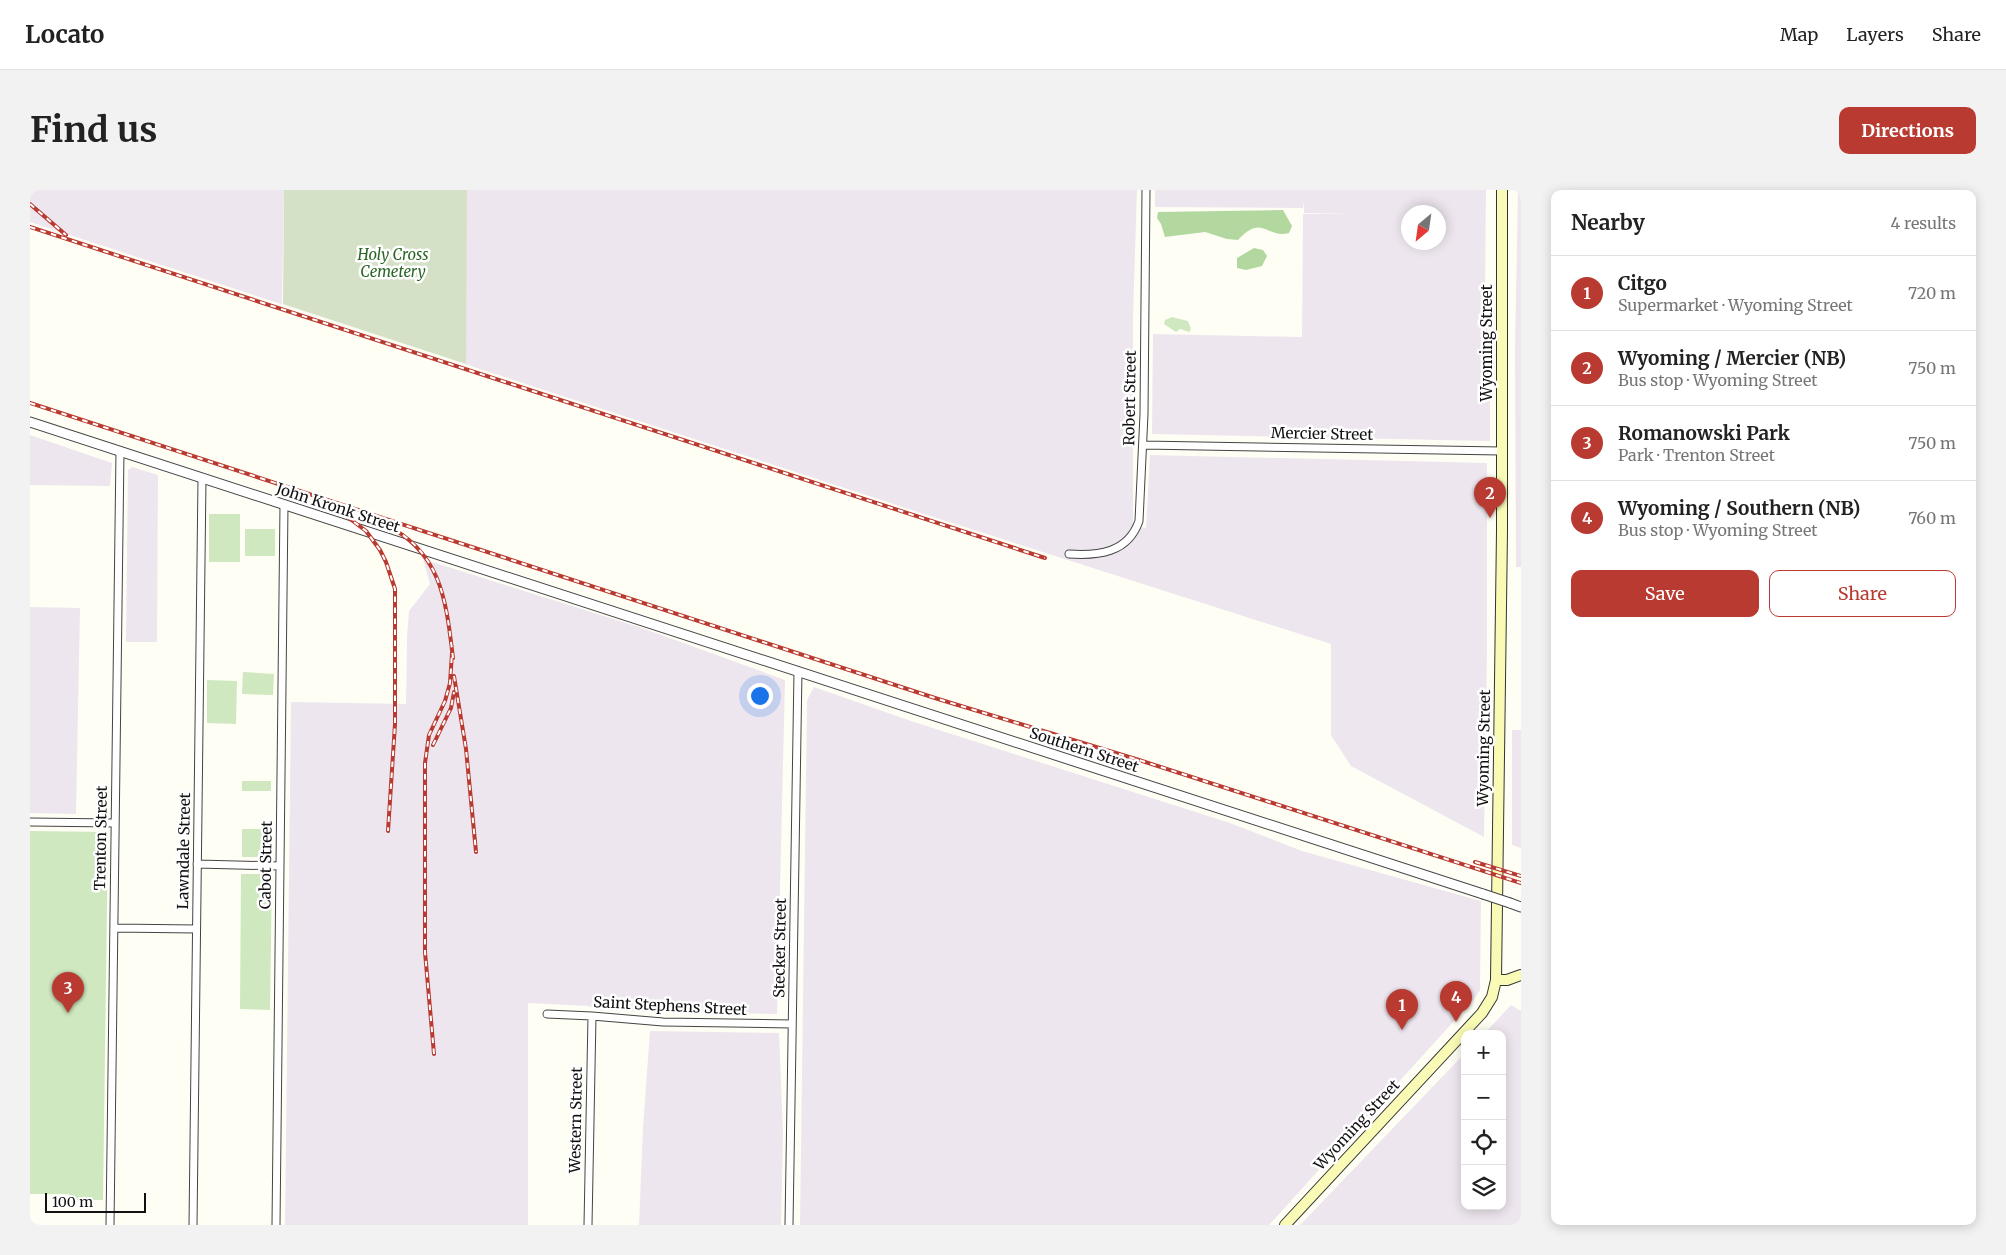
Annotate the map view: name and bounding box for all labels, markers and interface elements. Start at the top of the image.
text: Locato [25,19,104,50]
text: Map [1780,23,1818,46]
text: Layers [1846,23,1904,46]
text: Share [1932,23,1981,46]
button: Directions [1839,107,1976,154]
text: Find us [30,108,157,152]
north arrow [1401,205,1446,250]
text: Nearby [1571,209,1645,236]
text: 4 results [1890,213,1956,233]
park label: Holy Cross Cemetery [357,245,428,281]
text: Citgo [1618,271,1667,295]
text: 1 [1583,283,1591,303]
text: 720 m [1908,283,1956,303]
street label: Wyoming Street [1477,284,1496,403]
text: Supermarket · Wyoming Street [1618,295,1853,315]
text: Wyoming / Mercier (NB) [1618,346,1846,370]
street label: Robert Street [1119,350,1140,446]
text: 2 [1582,358,1592,378]
text: 750 m [1908,358,1956,378]
text: Bus stop · Wyoming Street [1618,370,1818,390]
text: Romanowski Park [1618,421,1790,445]
street label: Mercier Street [1271,423,1373,444]
text: 3 [1582,433,1592,453]
text: 750 m [1908,433,1956,453]
text: Park · Trenton Street [1618,445,1775,465]
pin: 2 [1474,477,1506,518]
street label: John Kronk Street [273,478,402,537]
text: Wyoming / Southern (NB) [1618,496,1860,520]
text: 4 [1582,508,1592,528]
text: 760 m [1908,508,1956,528]
text: Bus stop · Wyoming Street [1618,520,1818,540]
button: Save [1571,570,1759,617]
button: Share [1769,570,1956,617]
your location [747,683,773,709]
street label: Wyoming Street [1473,689,1494,808]
street label: Southern Street [1027,723,1141,776]
street label: Trenton Street [90,785,111,891]
street label: Lawndale Street [173,792,194,910]
street label: Cabot Street [255,821,276,909]
street label: Stecker Street [769,898,790,998]
pin: 3 [52,972,84,1013]
pin: 4 [1440,981,1472,1022]
pin: 1 [1386,989,1418,1030]
street label: Saint Stephens Street [593,992,747,1019]
map controls [1461,1030,1506,1210]
button: + [1461,1030,1506,1075]
street label: Western Street [565,1067,586,1174]
street label: Wyoming Street [1309,1075,1404,1175]
button: − [1461,1075,1506,1120]
button: locate [1461,1120,1506,1165]
button: layers [1461,1165,1506,1210]
scale bar [45,1190,146,1213]
text: 100 m [52,1193,93,1211]

